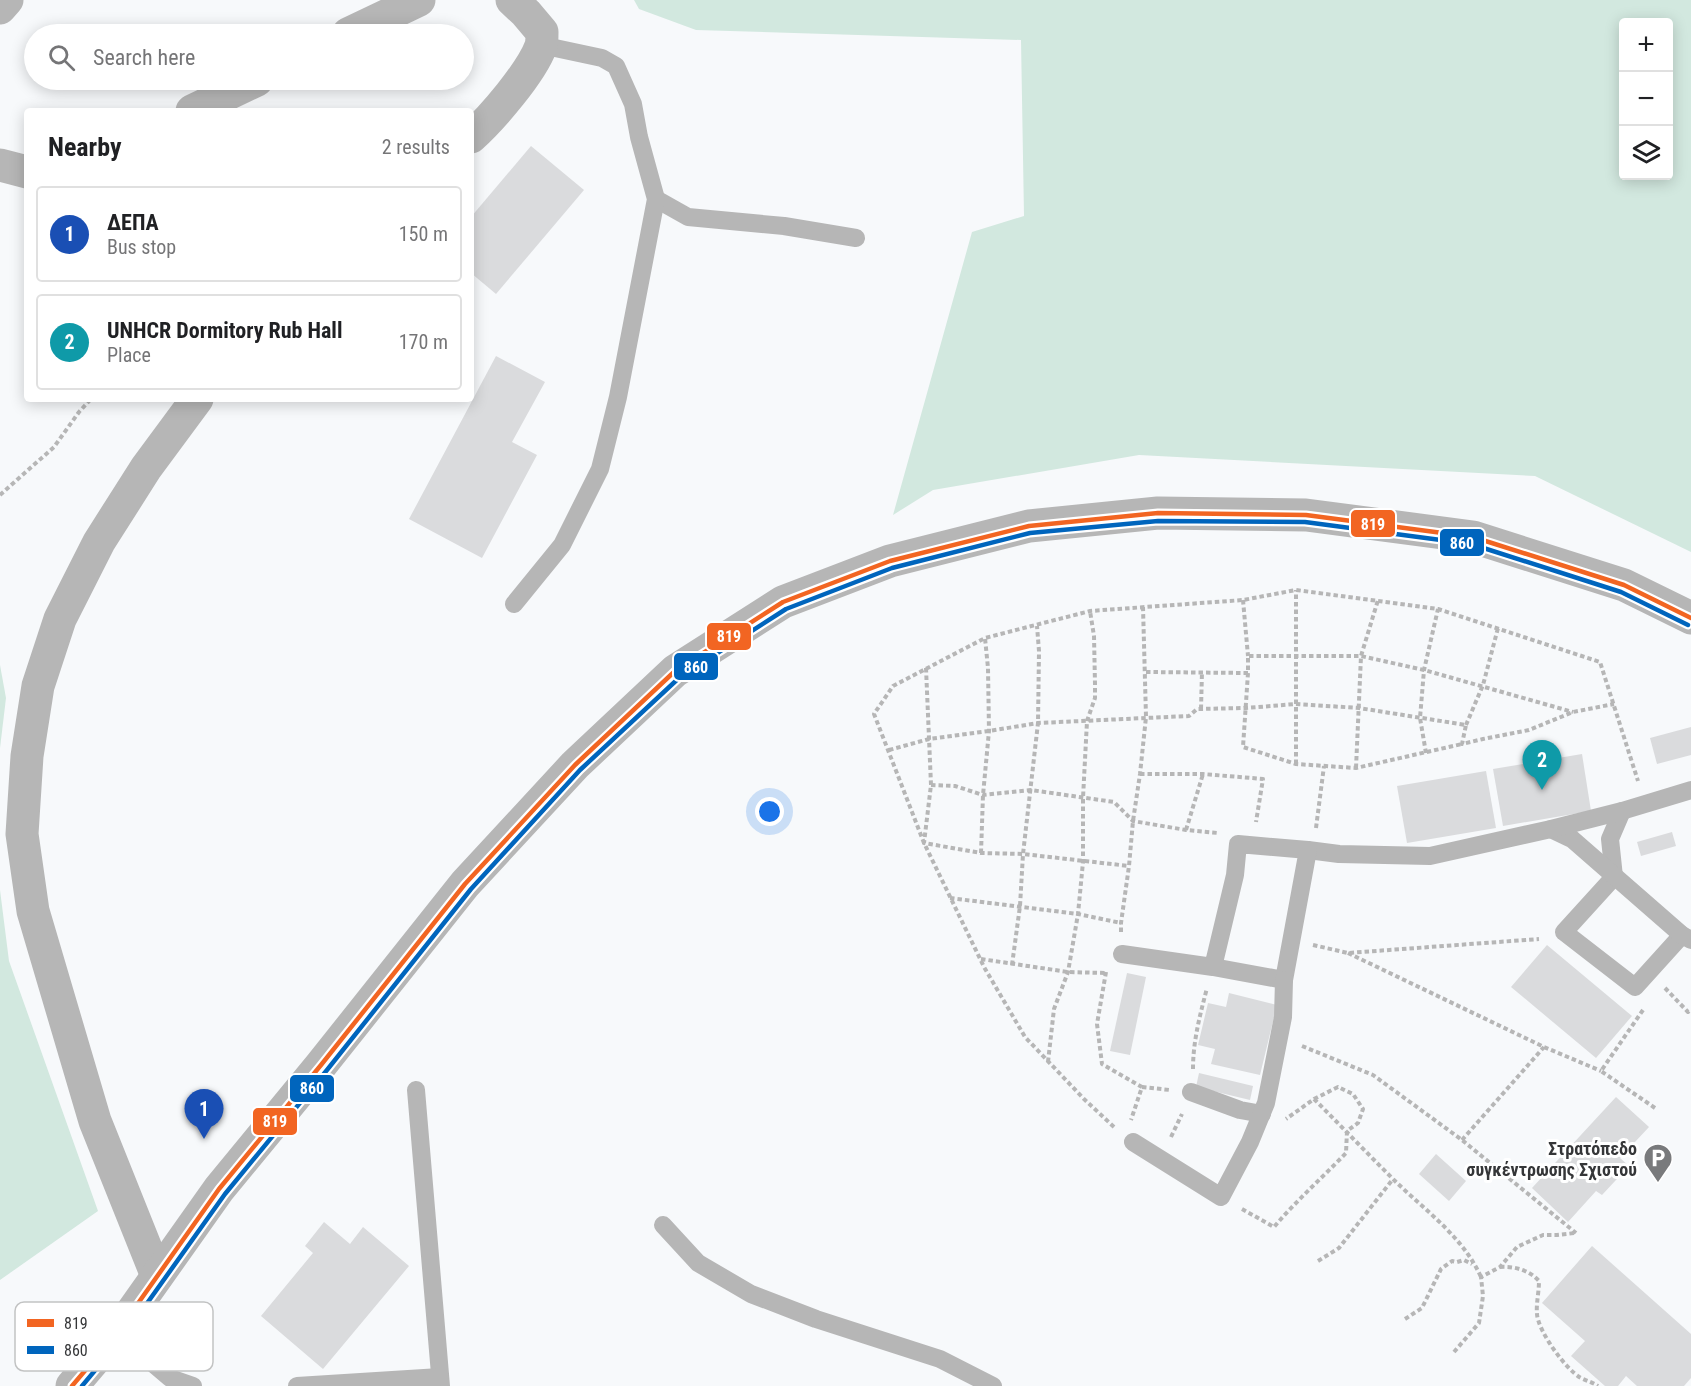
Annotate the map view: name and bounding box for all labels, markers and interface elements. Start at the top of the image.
map controls [1619,18,1673,180]
button: + [1619,18,1673,72]
search box [24,24,474,90]
icon: search [45,41,78,74]
text: Search here [93,45,195,70]
button: − [1619,72,1673,126]
button: layers [1619,126,1673,180]
text: Nearby [48,132,122,162]
text: 2 results [382,135,450,159]
text: ΔΕΠΑ [107,210,159,235]
text: 1 [64,222,75,246]
text: 150 m [399,222,448,246]
text: Bus stop [107,235,176,259]
text: UNHCR Dormitory Rub Hall [107,318,342,343]
text: 2 [64,330,75,354]
text: 170 m [399,330,448,354]
text: Place [107,343,151,367]
line badge: 819 [1350,509,1396,538]
text: 819 [1361,515,1385,534]
line badge: 860 [1439,528,1485,557]
text: 860 [1450,534,1474,553]
line badge: 819 [706,622,752,651]
text: 819 [717,627,741,646]
line badge: 860 [673,652,719,681]
text: 860 [684,658,708,677]
pin: 2 [1522,740,1562,790]
your location [755,797,784,826]
line badge: 860 [289,1074,335,1103]
text: 860 [300,1079,324,1098]
pin: 1 [184,1090,224,1139]
line badge: 819 [252,1107,298,1136]
text: 819 [263,1112,287,1131]
place label: Στρατόπεδο συγκέντρωσης Σχιστού [1466,1138,1637,1181]
parking icon: Στρατόπεδο συγκέντρωσης Σχιστού [1642,1142,1674,1184]
legend [15,1302,213,1371]
text: 819 [64,1314,88,1333]
text: 860 [64,1341,88,1360]

